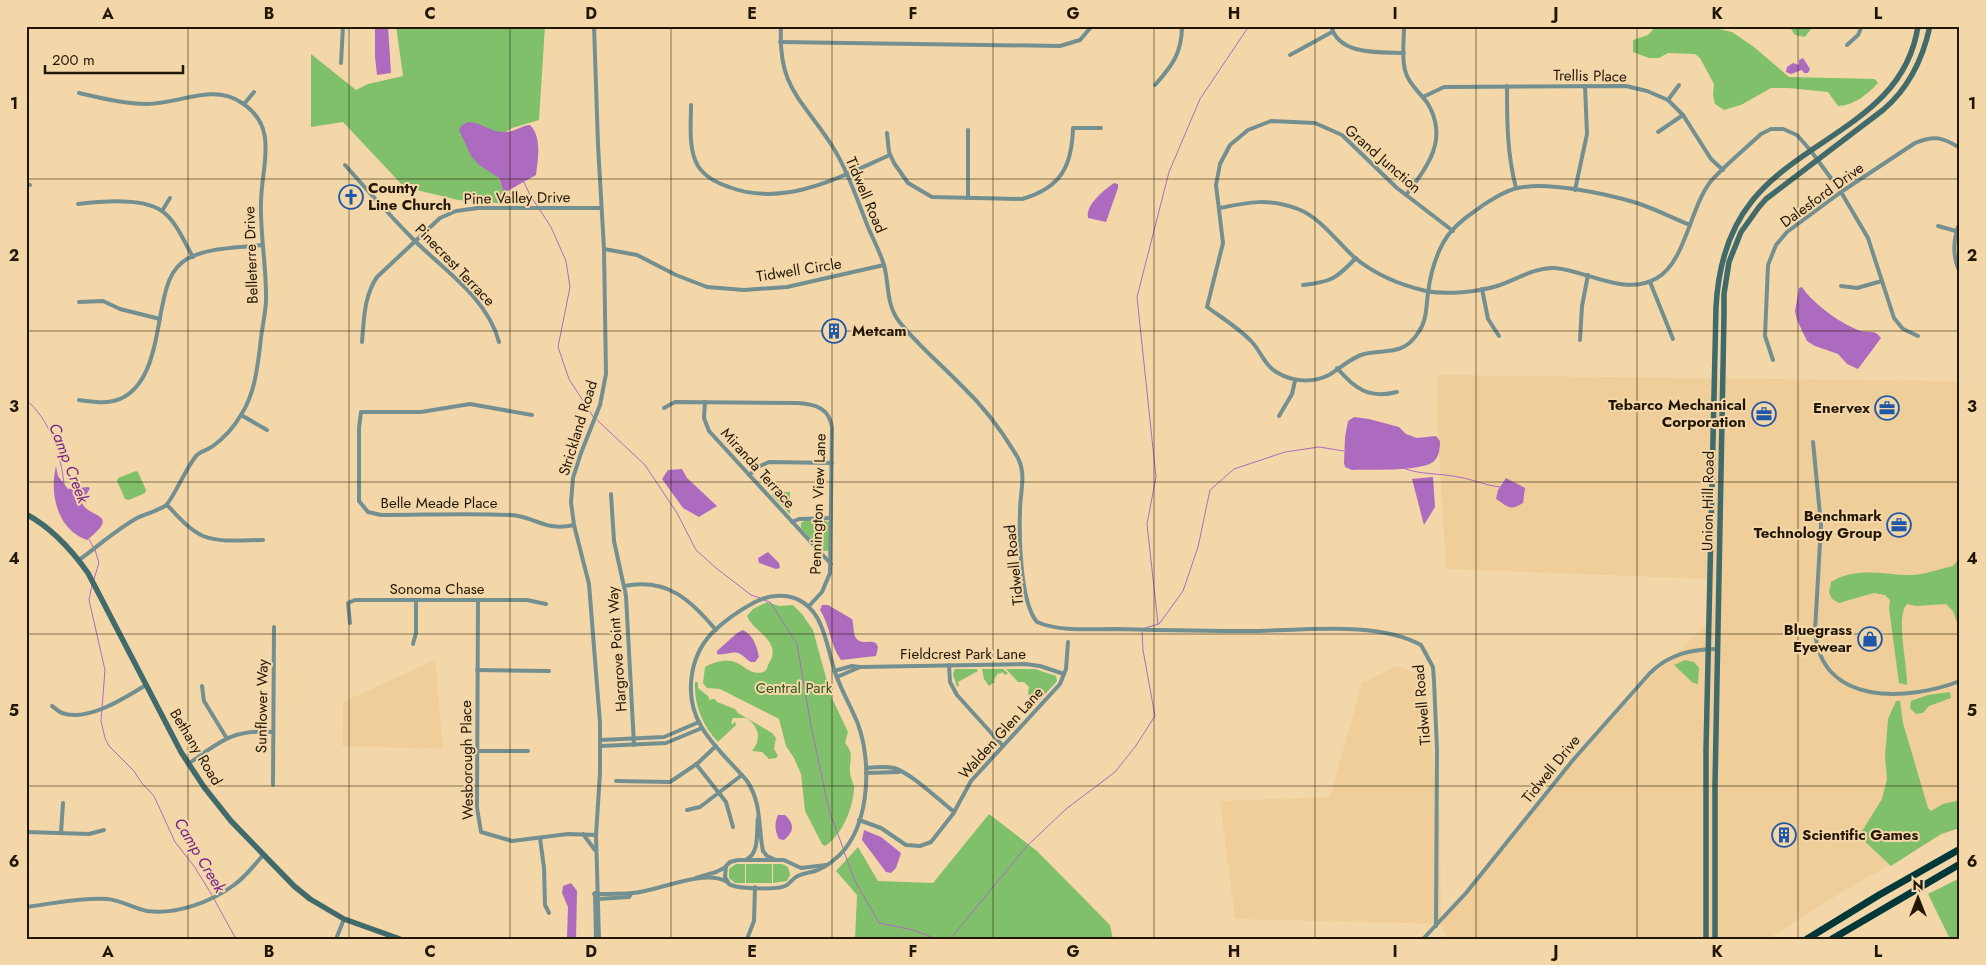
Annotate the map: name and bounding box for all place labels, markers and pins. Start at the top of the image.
place label: County Line Church [368,177,451,216]
church icon: County Line Church [338,184,364,210]
building icon: Metcam [821,318,847,344]
place label: Metcam [852,320,907,342]
place label: Tebarco Mechanical Corporation [1608,394,1746,433]
office icon: Enervex [1874,395,1900,421]
place label: Enervex [1813,397,1870,419]
office icon: Tebarco Mechanical Corporation [1751,401,1777,427]
place label: Benchmark Technology Group [1754,505,1882,544]
office icon: Benchmark Technology Group [1886,512,1912,538]
place label: Bluegrass Eyewear [1784,619,1853,658]
shop icon: Bluegrass Eyewear [1857,626,1883,652]
building icon: Scientific Games [1771,822,1797,848]
place label: Scientific Games [1802,824,1918,846]

